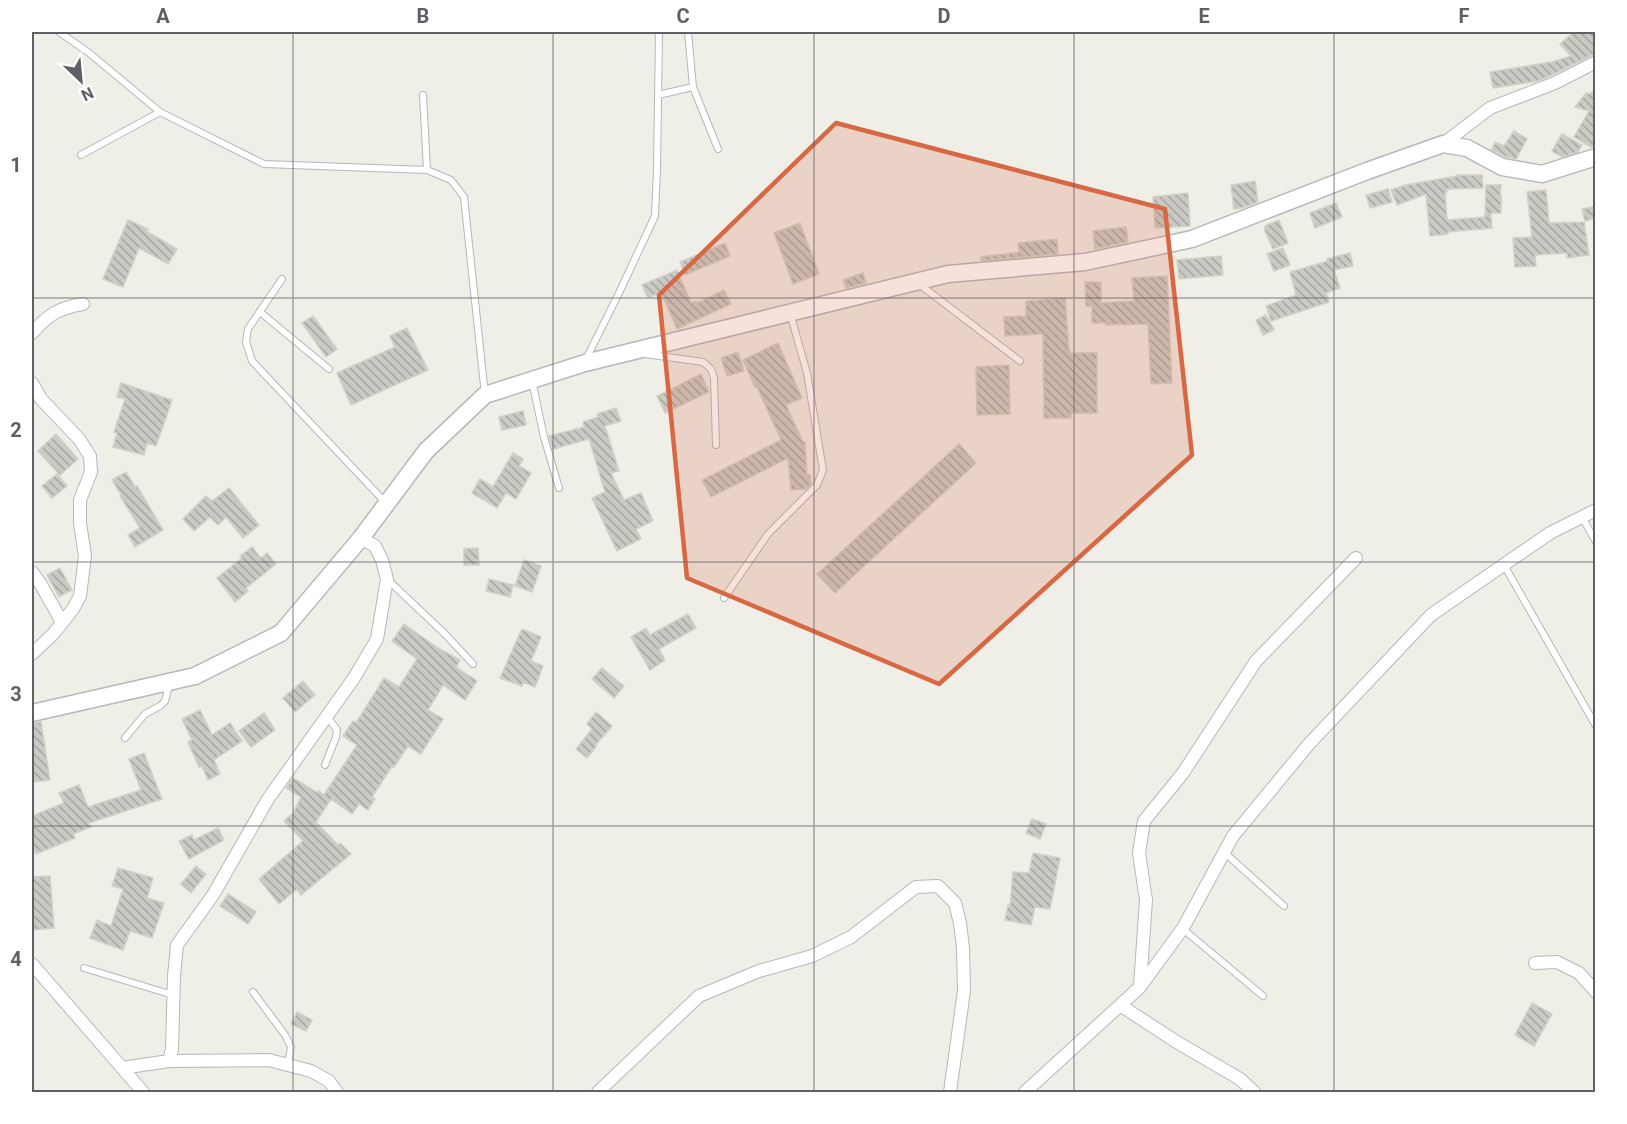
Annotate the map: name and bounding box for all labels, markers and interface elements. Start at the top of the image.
text: A [156,4,170,28]
text: B [417,4,429,28]
text: C [676,4,690,28]
text: D [938,4,951,28]
text: E [1198,4,1210,28]
text: F [1459,4,1470,28]
north arrow [51,51,111,111]
text: N [78,83,97,105]
text: 1 [10,153,22,177]
text: 2 [10,418,22,442]
text: 3 [10,682,22,706]
text: 4 [10,947,22,971]

